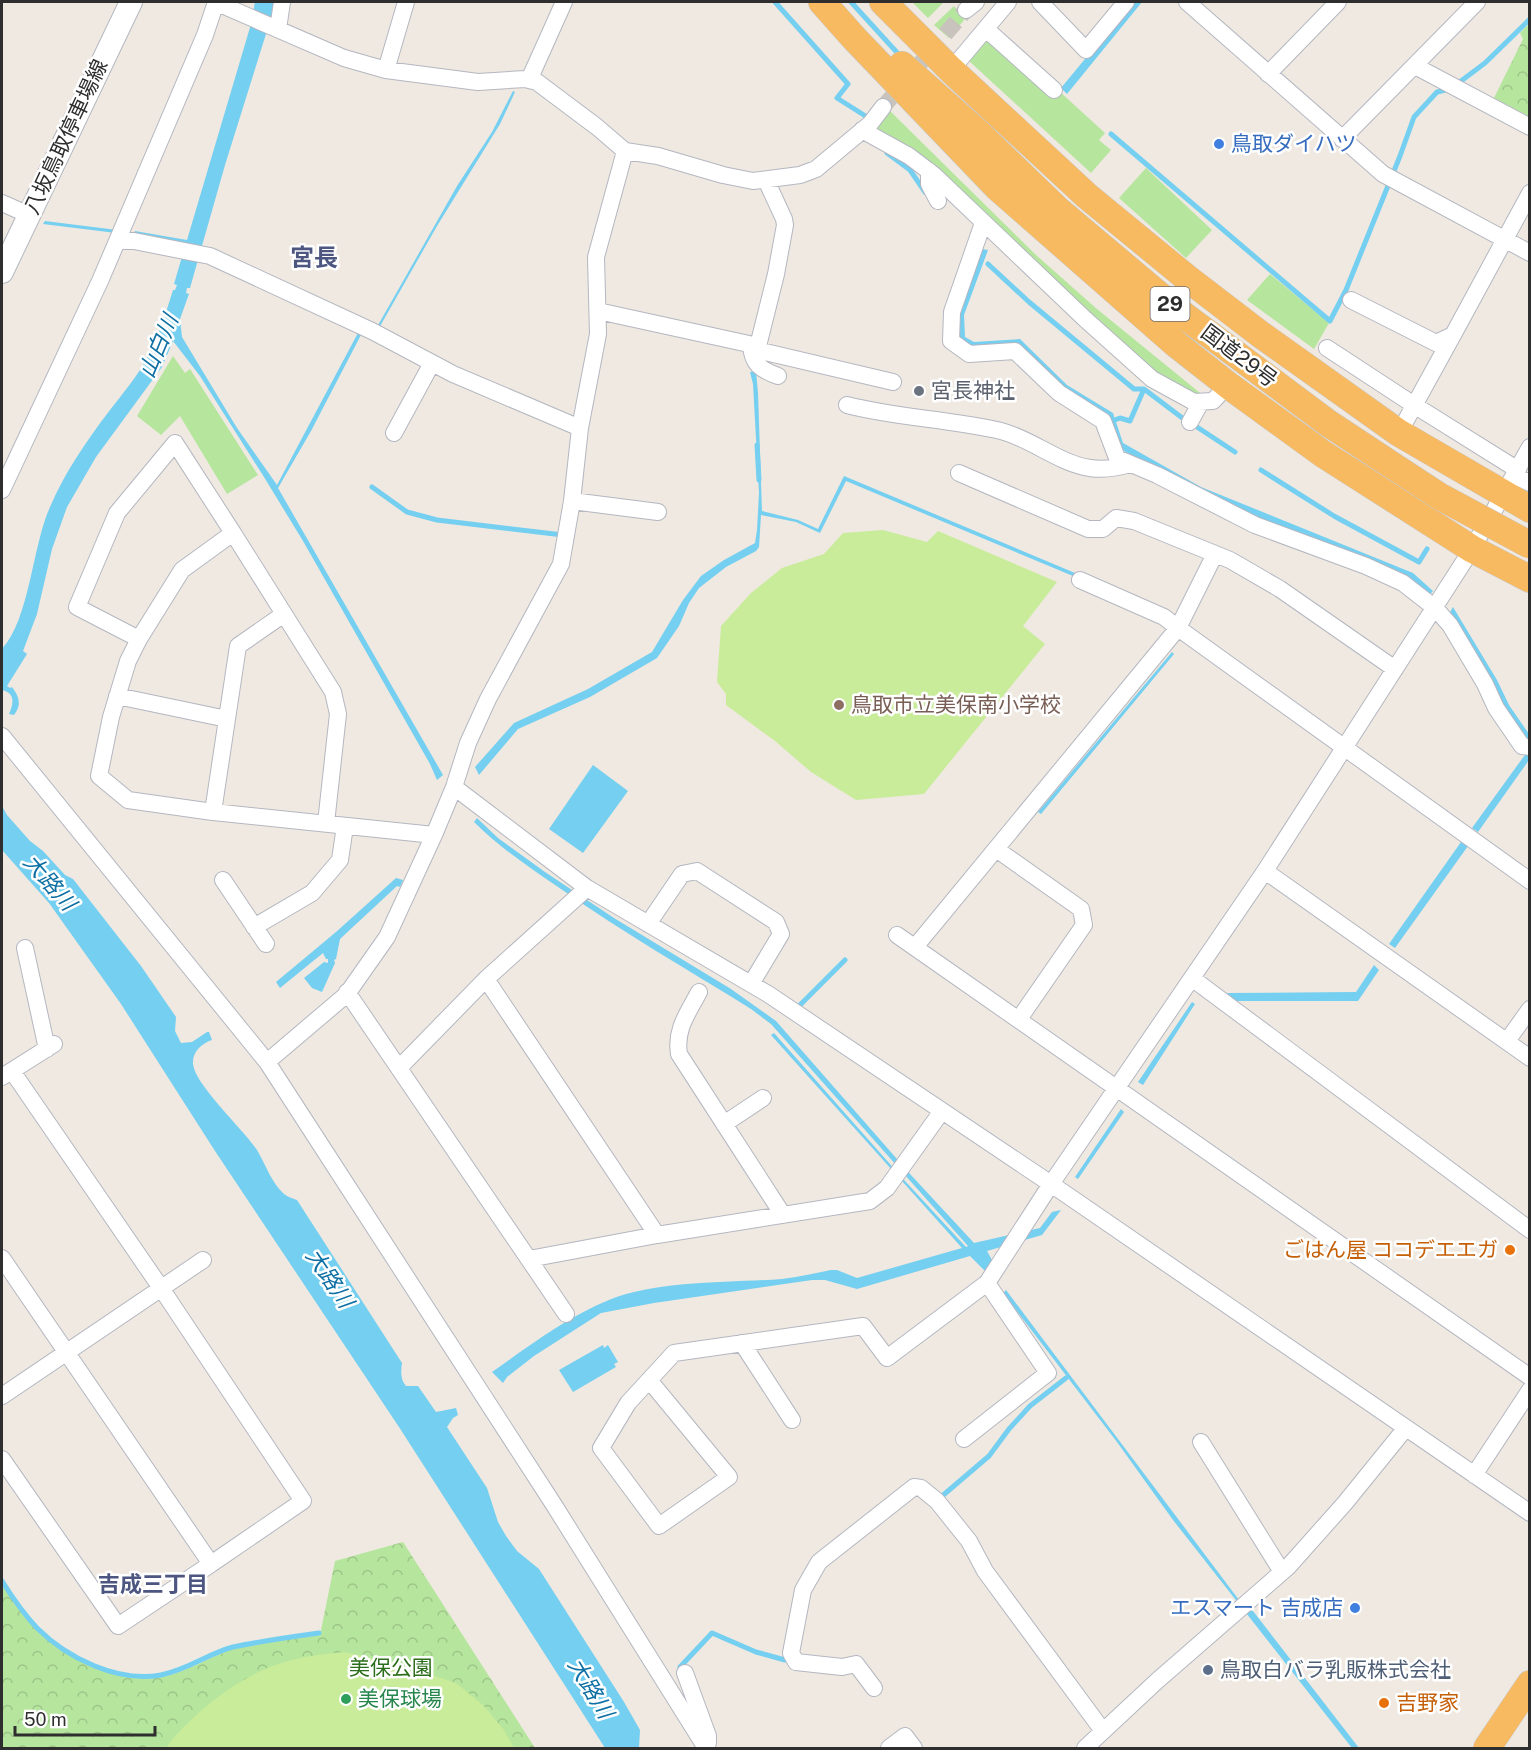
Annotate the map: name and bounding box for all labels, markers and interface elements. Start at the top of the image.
street label: 八坂鳥取停車場線 [19,55,112,218]
place label: 鳥取ダイハツ [1231,131,1357,156]
marker: 鳥取ダイハツ [1212,137,1226,151]
district label: 宮長 [290,243,338,271]
road number: 29 [1150,287,1190,321]
water label: 山白川 [133,309,184,381]
street label: 国道29号 [1196,319,1282,392]
place label: 宮長神社 [931,378,1015,403]
marker: 宮長神社 [912,384,926,398]
place label: 鳥取市立美保南小学校 [851,692,1061,717]
marker: 鳥取市立美保南小学校 [832,698,846,712]
water label: 大路川 [19,849,83,917]
place label: ごはん屋 ココデエエガ [1283,1237,1498,1262]
water label: 大路川 [301,1243,360,1314]
marker: ごはん屋 ココデエエガ [1503,1243,1517,1257]
district label: 吉成三丁目 [98,1571,208,1597]
place label: エスマート 吉成店 [1171,1595,1343,1620]
marker: エスマート 吉成店 [1348,1601,1362,1615]
water label: 大路川 [563,1653,620,1725]
park label: 美保公園 [349,1655,433,1680]
place label: 鳥取白バラ乳販株式会社 [1220,1657,1451,1682]
marker: 鳥取白バラ乳販株式会社 [1201,1663,1215,1677]
place label: 美保球場 [358,1686,442,1711]
place label: 吉野家 [1396,1690,1459,1715]
marker: 美保球場 [339,1692,353,1706]
marker: 吉野家 [1377,1696,1391,1710]
scale bar [15,1699,154,1737]
text: 50 m [24,1709,67,1730]

